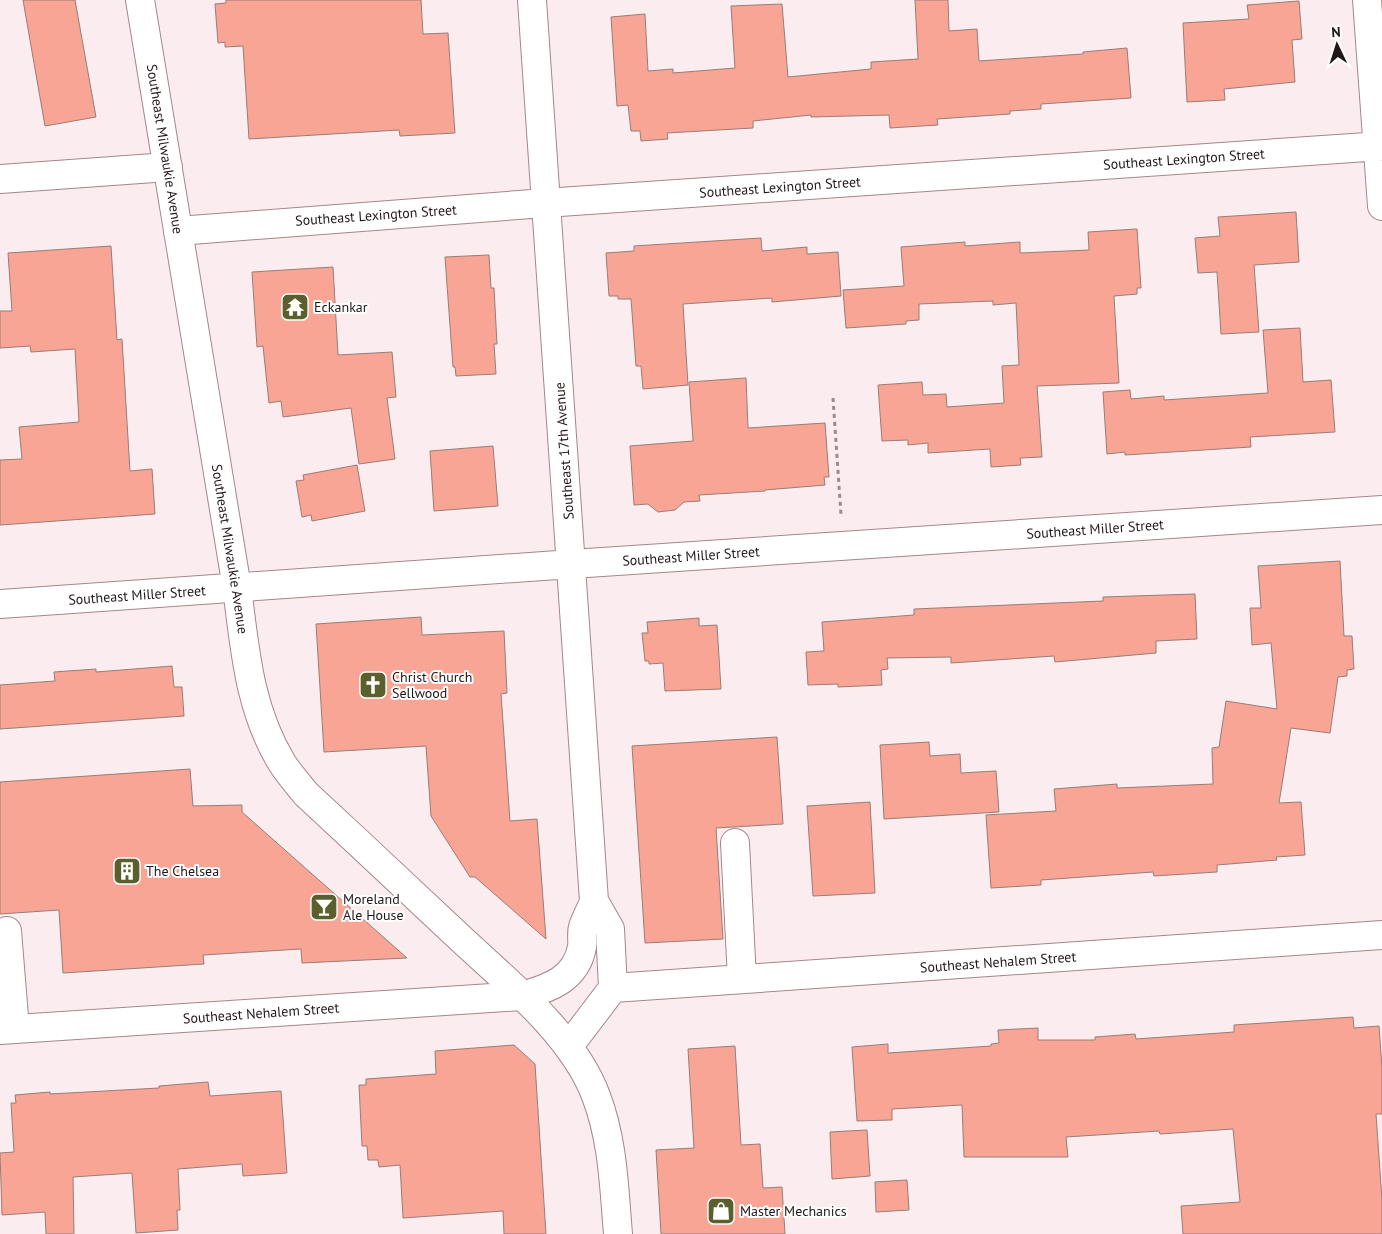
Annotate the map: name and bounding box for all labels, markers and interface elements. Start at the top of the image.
north arrow [1312,20,1362,70]
text: N [1331,23,1341,41]
street label: Southeast Milwaukie Avenue [143,63,187,235]
street label: Southeast Lexington Street [1103,144,1266,174]
street label: Southeast Lexington Street [699,172,862,202]
street label: Southeast Lexington Street [295,200,458,230]
temple icon: Eckankar [280,292,310,322]
place label: Eckankar [314,298,368,316]
street label: Southeast 17th Avenue [550,382,578,520]
street label: Southeast Milwaukie Avenue [208,463,252,635]
street label: Southeast Miller Street [1026,515,1165,543]
street label: Southeast Miller Street [622,542,761,570]
street label: Southeast Miller Street [68,581,207,609]
place label: Christ Church Sellwood [392,668,472,702]
church icon: Christ Church Sellwood [358,670,388,700]
building icon: The Chelsea [112,856,142,886]
place label: The Chelsea [146,862,219,880]
place label: Moreland Ale House [343,890,404,924]
bar icon: Moreland Ale House [309,892,339,922]
street label: Southeast Nehalem Street [919,948,1077,976]
street label: Southeast Nehalem Street [182,999,340,1027]
shop icon: Master Mechanics [706,1196,736,1226]
place label: Master Mechanics [740,1202,847,1220]

